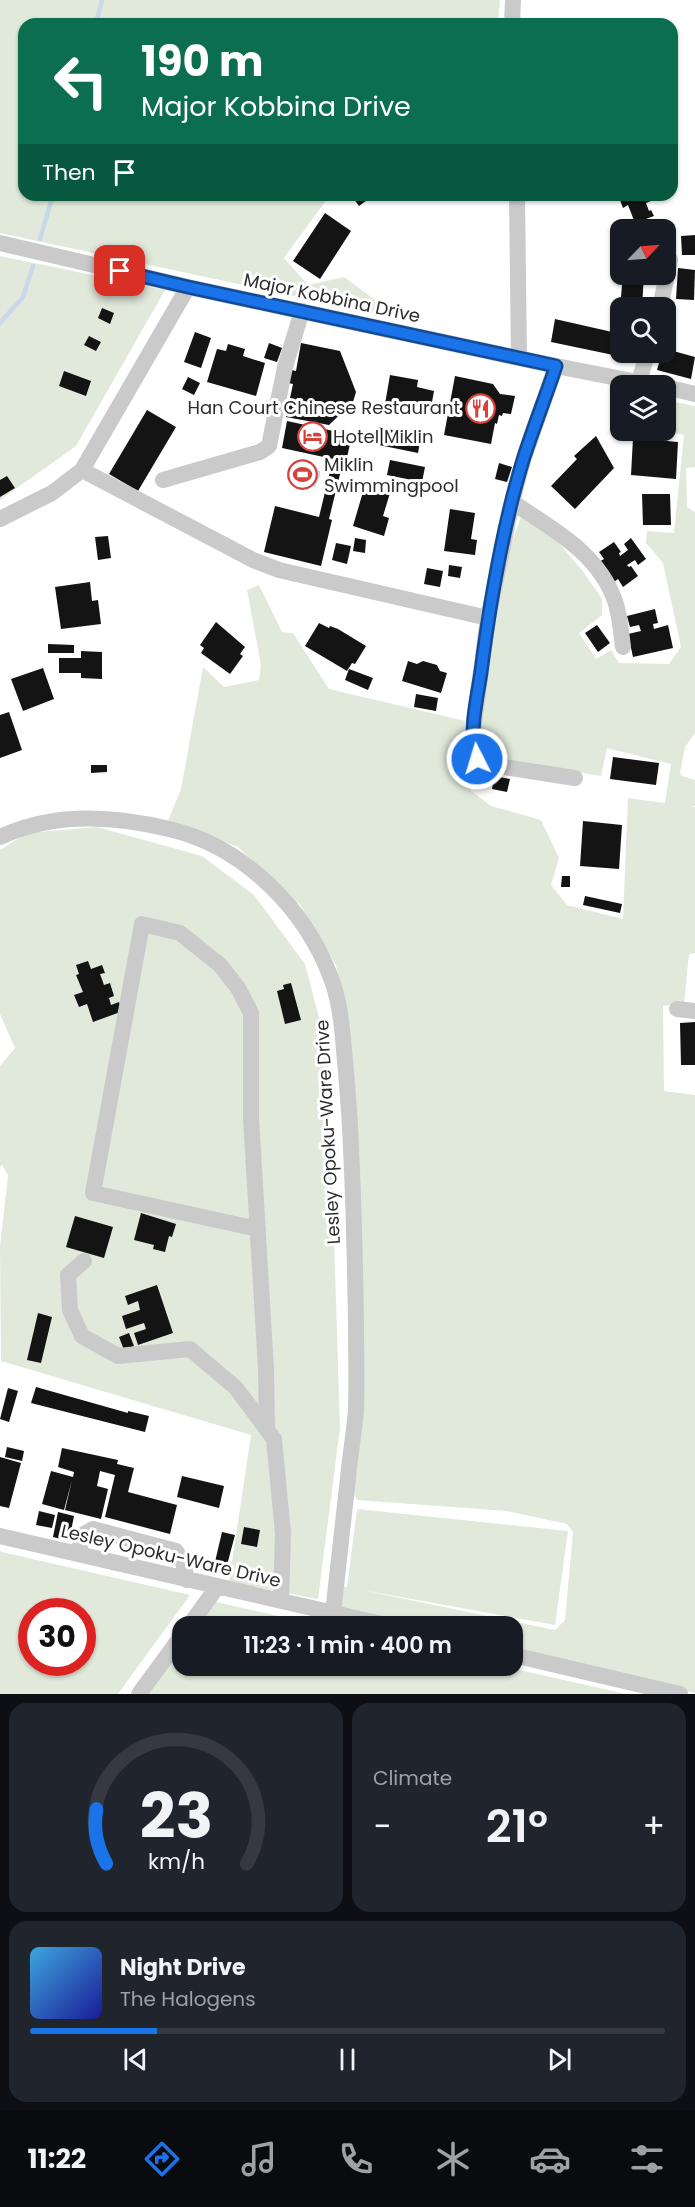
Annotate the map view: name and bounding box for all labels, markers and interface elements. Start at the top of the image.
text: 190 m [141,32,263,91]
icon: left [42,42,120,120]
text: Major Kobbina Drive [141,88,411,125]
icon: arrive [108,156,141,189]
text: Then [42,157,96,188]
north arrow [610,219,676,285]
map controls [610,219,676,441]
pin [94,245,145,296]
icon: arrive [103,254,136,287]
street label: Major Kobbina Drive [242,267,423,328]
button: search [610,297,676,363]
button: layers [610,375,676,441]
restaurant icon: Han Court Chinese Restaurant [465,392,497,424]
place label: Han Court Chinese Restaurant [187,395,460,420]
hotel icon: Hotel Miklin [296,421,328,453]
place label: Hotel Miklin [333,424,434,449]
place label: Miklin Swimmingpool [324,452,459,498]
sports icon: Miklin Swimmingpool [287,459,319,491]
position arrow [445,727,509,791]
street label: Lesley Opoku-Ware Drive [309,1019,346,1245]
street label: Lesley Opoku-Ware Drive [59,1518,284,1593]
speed limit sign: 30 [18,1598,96,1676]
text: 11:23 · 1 min · 400 m [243,1630,452,1661]
text: Climate [373,1764,452,1792]
text: 23 [139,1772,213,1860]
text: 21° [486,1795,548,1858]
text: − [373,1803,391,1850]
text: + [642,1803,665,1850]
text: km/h [147,1847,205,1878]
text: Night Drive [120,1952,246,1983]
text: The Halogens [120,1985,256,2013]
icon: previous [119,2043,152,2076]
icon: pause [331,2043,364,2076]
icon: next [543,2043,576,2076]
icon: directions [141,2138,183,2180]
icon: music [238,2138,280,2180]
icon: phone [335,2138,377,2180]
icon: climate [432,2138,474,2180]
icon: car [529,2138,571,2180]
icon: filters [626,2138,668,2180]
text: 11:22 [27,2140,86,2177]

